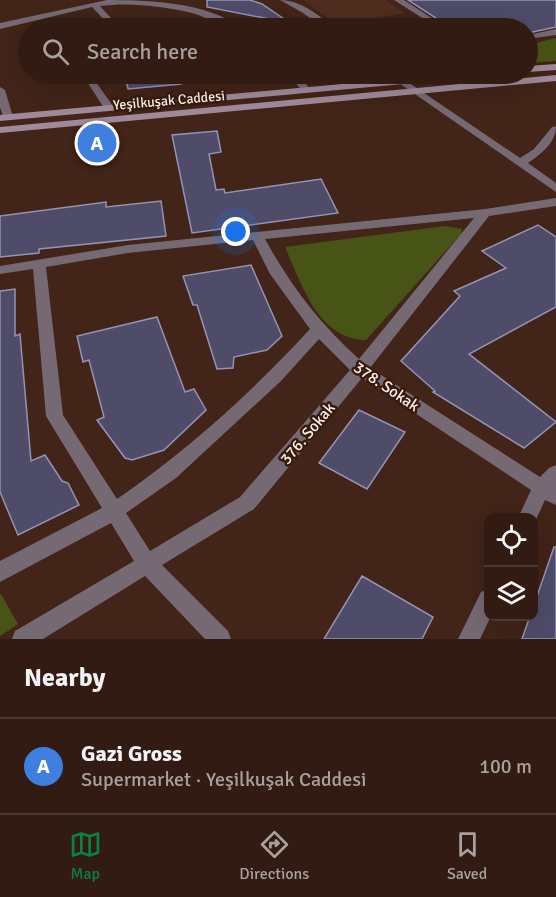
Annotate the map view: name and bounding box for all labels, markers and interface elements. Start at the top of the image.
search box [18,18,538,84]
icon: search [39,35,72,68]
text: Search here [87,38,198,65]
street label: Yeşilkuşak Caddesi [112,87,226,114]
pin: A [78,120,116,166]
your location [221,217,250,246]
street label: 378. Sokak [350,358,423,416]
street label: 376. Sokak [276,398,340,469]
map controls [484,513,538,621]
button: locate [484,513,538,567]
button: layers [484,567,538,621]
text: Nearby [24,662,105,694]
text: Gazi Gross [81,740,182,767]
text: A [37,754,50,779]
text: 100 m [479,754,532,779]
text: Supermarket · Yeşilkuşak Caddesi [81,767,366,792]
tab: Map [69,828,102,884]
tab: Directions [239,828,309,884]
tab: Saved [447,828,487,884]

